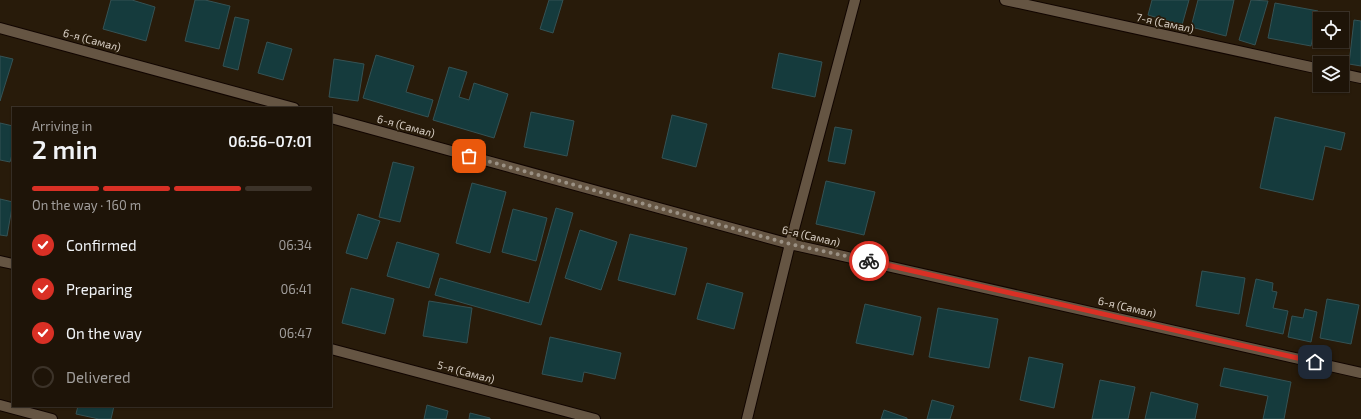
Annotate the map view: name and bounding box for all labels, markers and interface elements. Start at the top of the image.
street label: 7-я (Самал) [1135,10,1195,35]
map controls [1313,12,1349,92]
button: locate [1313,12,1349,48]
street label: 6-я (Самал) [62,26,123,53]
button: layers [1313,56,1349,92]
street label: 6-я (Самал) [376,112,437,139]
text: Arriving in [32,118,92,134]
text: 06:56–07:01 [228,132,312,150]
text: 2 min [32,133,98,164]
pin [452,139,486,173]
icon: bag [458,145,480,167]
text: On the way · 160 m [32,197,141,213]
street label: 6-я (Самал) [781,223,842,249]
icon: check [32,234,54,256]
text: Confirmed [66,236,137,254]
text: 06:34 [278,237,312,253]
courier [849,241,889,281]
icon: bike [858,250,880,272]
icon: check [32,278,54,300]
text: Preparing [66,280,132,298]
text: 06:41 [280,281,312,297]
street label: 6-я (Самал) [1097,294,1158,320]
icon: check [32,322,54,344]
text: On the way [66,324,142,342]
text: 06:47 [279,325,312,341]
pin [1298,345,1332,379]
icon: home [1304,351,1326,373]
street label: 5-я (Самал) [436,358,496,385]
text: Delivered [66,368,131,386]

